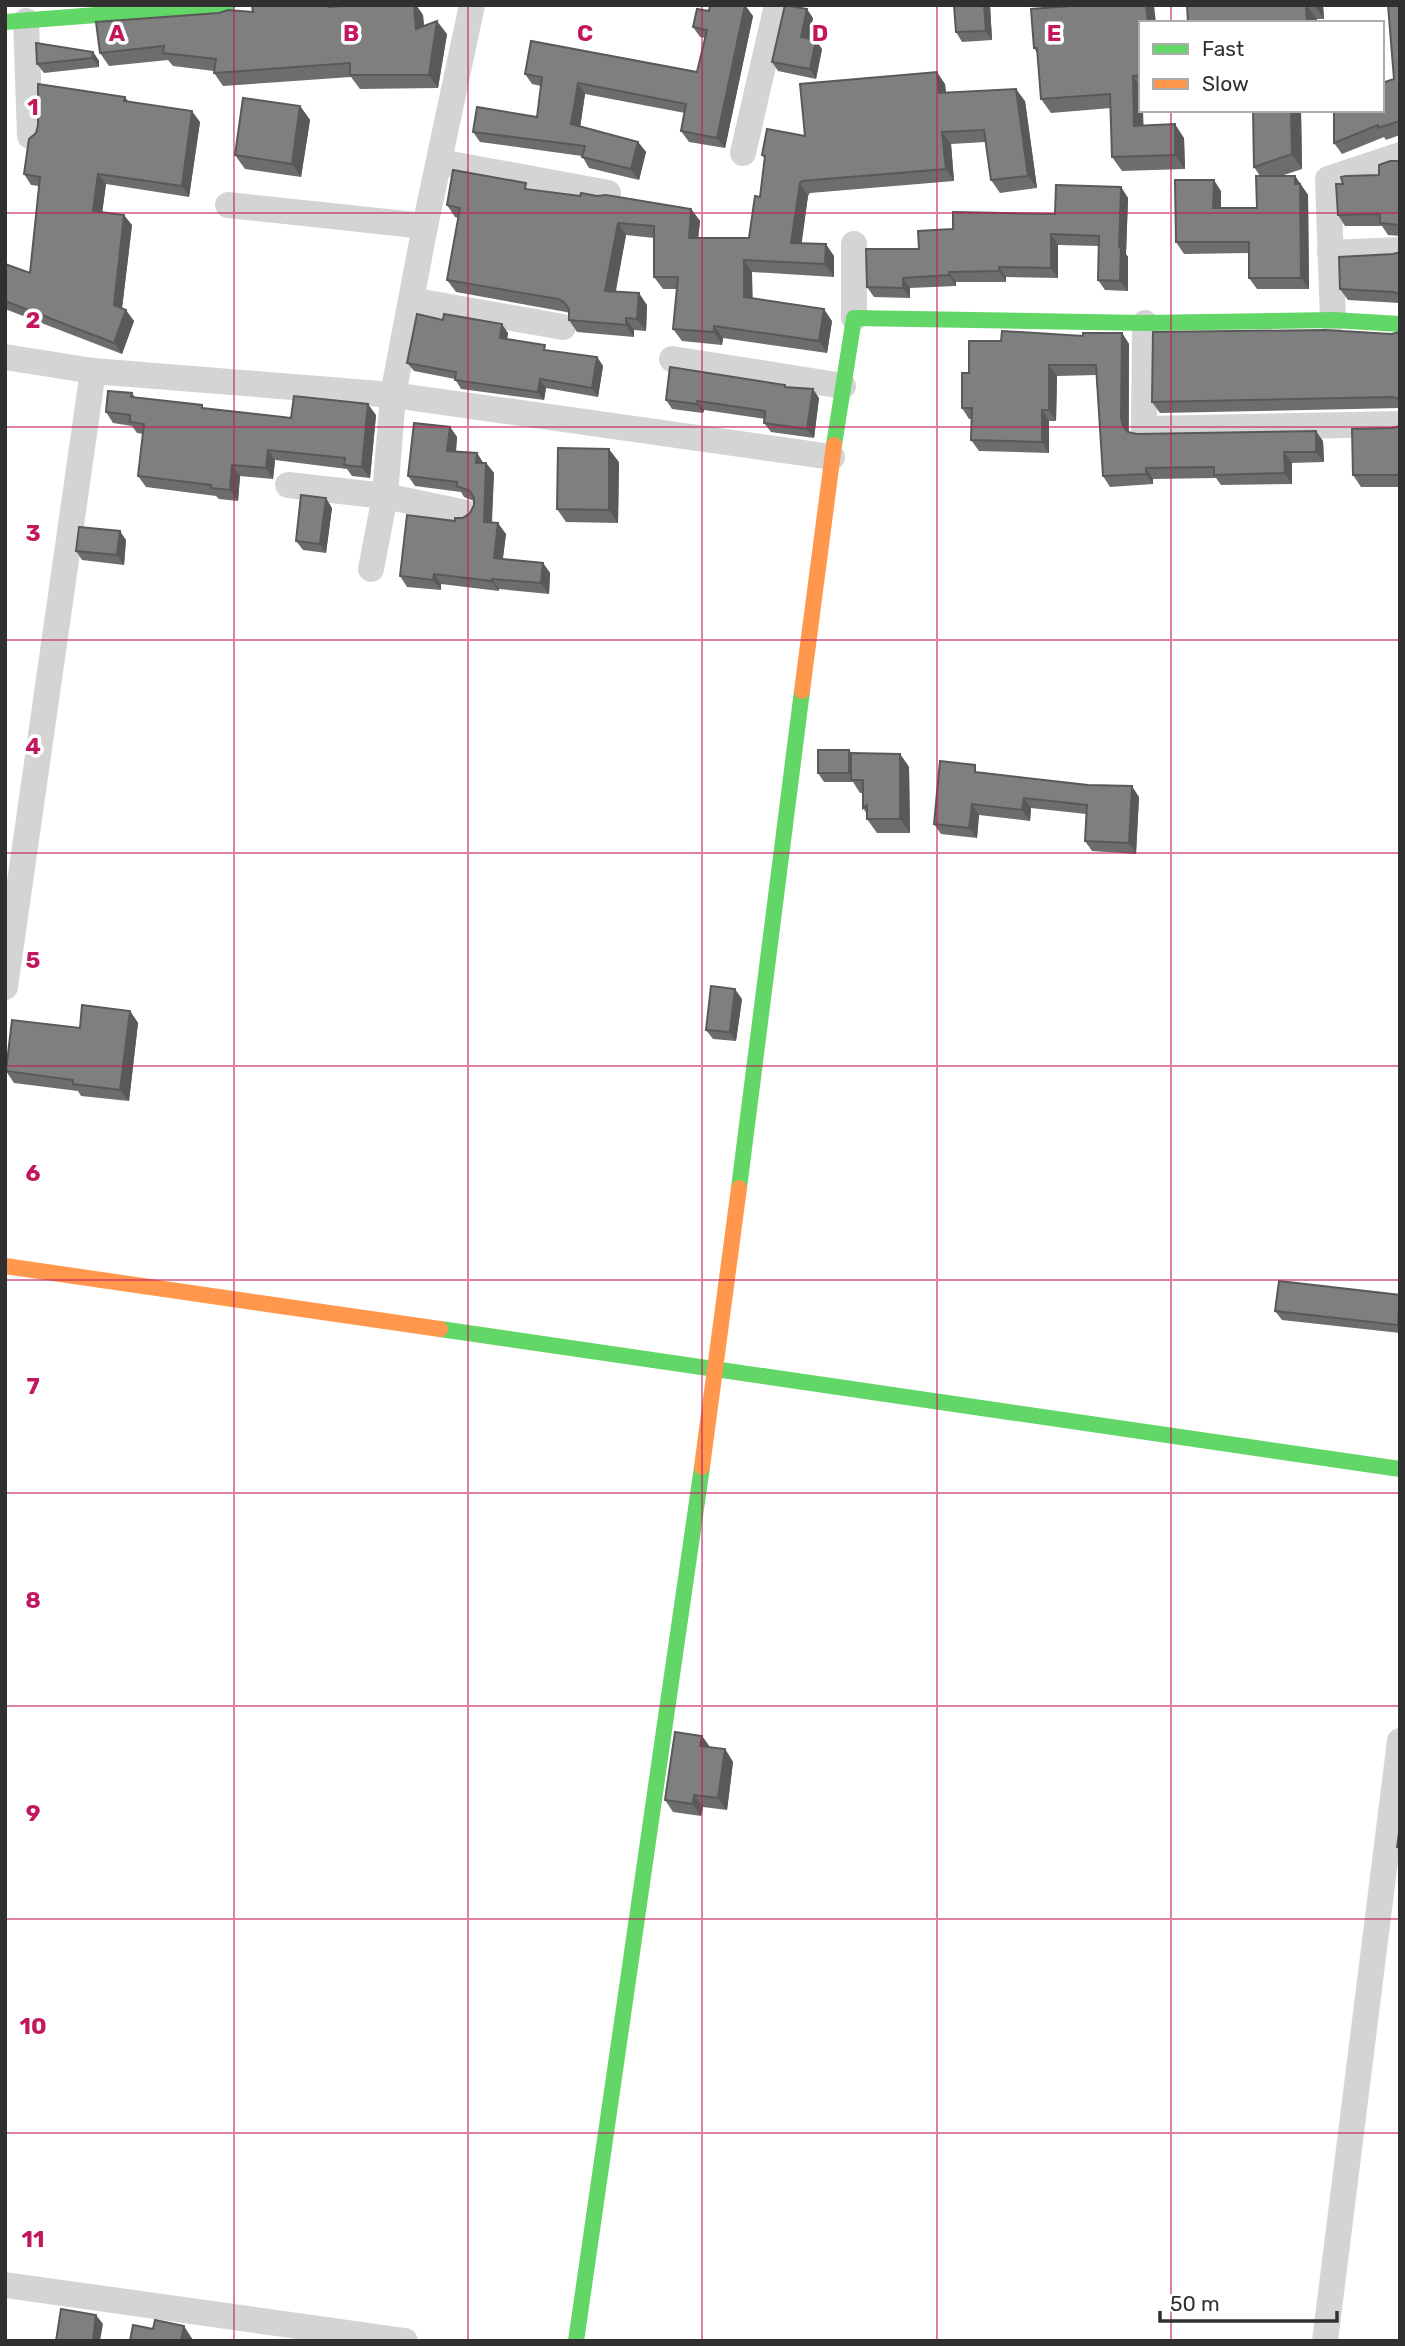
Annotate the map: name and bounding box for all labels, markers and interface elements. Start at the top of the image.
text: A [109,19,126,47]
text: B [343,19,359,47]
text: C [577,19,593,47]
text: D [812,19,828,47]
text: E [1047,19,1061,47]
legend [1139,21,1384,112]
text: Fast [1202,36,1244,61]
text: Slow [1202,71,1249,96]
text: 1 [27,93,39,121]
text: 2 [26,306,40,334]
text: 3 [25,519,41,547]
text: 4 [25,732,41,760]
text: 5 [26,946,41,974]
text: 6 [26,1159,41,1187]
text: 7 [26,1372,40,1400]
text: 8 [25,1586,41,1614]
text: 9 [26,1799,40,1827]
text: 10 [19,2012,47,2040]
text: 11 [22,2225,44,2253]
scale bar [1160,2280,1337,2324]
text: 50 m [1170,2291,1220,2316]

